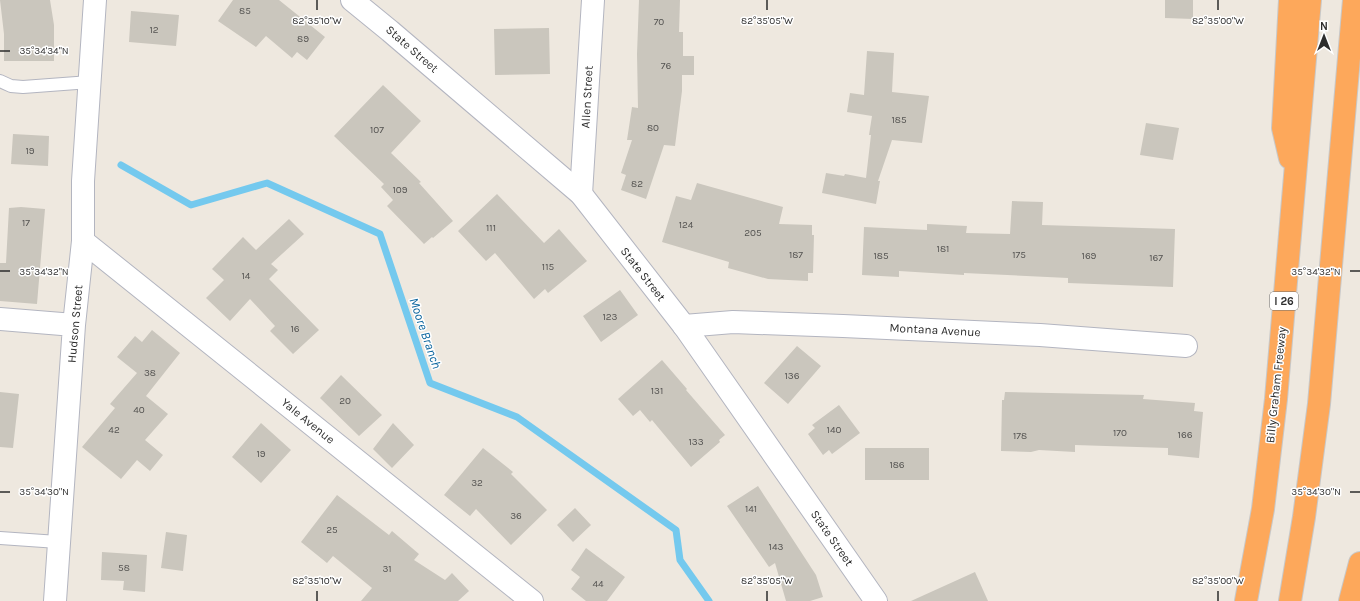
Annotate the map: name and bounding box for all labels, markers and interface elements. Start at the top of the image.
house number: 85 [239,5,251,17]
text: 82°35'10"W [292,15,342,27]
text: 82°35'05"W [741,15,793,27]
text: 82°35'00"W [1192,15,1244,27]
house number: 70 [654,16,664,28]
north arrow [1304,16,1344,56]
text: N [1320,20,1328,33]
street label: State Street [383,22,441,76]
house number: 12 [149,24,159,36]
house number: 89 [297,33,309,45]
text: 35°34'34"N [19,45,69,57]
house number: 76 [661,60,671,72]
street label: Allen Street [578,65,596,129]
house number: 185 [891,114,907,126]
house number: 80 [647,122,659,134]
house number: 107 [370,124,384,136]
house number: 19 [25,145,35,157]
house number: 82 [631,178,643,190]
house number: 109 [392,184,408,196]
house number: 17 [22,217,30,229]
house number: 124 [679,219,694,231]
house number: 111 [486,222,496,234]
house number: 205 [744,227,762,239]
house number: 181 [937,243,949,255]
street label: State Street [618,244,669,304]
house number: 187 [789,249,803,261]
house number: 175 [1012,249,1026,261]
house number: 185 [873,250,889,262]
house number: 169 [1082,250,1097,262]
house number: 167 [1149,252,1163,264]
house number: 115 [542,261,554,273]
text: 35°34'32"N [19,266,69,278]
text: 35°34'32"N [1291,266,1341,278]
house number: 14 [242,270,251,282]
street label: Hudson Street [65,284,85,364]
road number: I 26 [1270,292,1298,310]
water label: Moore Branch [406,296,445,371]
house number: 123 [602,311,618,323]
street label: Montana Avenue [889,321,981,339]
house number: 16 [290,323,300,335]
street label: Billy Graham Freeway [1263,326,1289,444]
house number: 38 [144,367,156,379]
house number: 136 [785,370,800,382]
house number: 131 [651,385,663,397]
street label: Yale Avenue [279,395,337,447]
house number: 20 [339,395,351,407]
house number: 40 [133,404,145,416]
house number: 42 [108,424,120,436]
house number: 140 [827,424,841,436]
house number: 170 [1113,427,1127,439]
house number: 166 [1178,429,1193,441]
house number: 178 [1013,430,1027,442]
house number: 133 [688,436,704,448]
house number: 19 [256,448,266,460]
house number: 186 [889,459,905,471]
house number: 32 [471,477,483,489]
text: 35°34'30"N [19,486,69,498]
text: 35°34'30"N [1291,486,1341,498]
house number: 141 [745,503,757,515]
street label: State Street [808,507,857,569]
house number: 36 [510,510,522,522]
house number: 25 [326,524,338,536]
house number: 143 [769,541,783,553]
house number: 58 [118,562,130,574]
house number: 31 [382,563,392,575]
text: 82°35'10"W [292,575,342,587]
text: 82°35'05"W [741,575,793,587]
text: 82°35'00"W [1192,575,1244,587]
house number: 44 [592,578,604,590]

